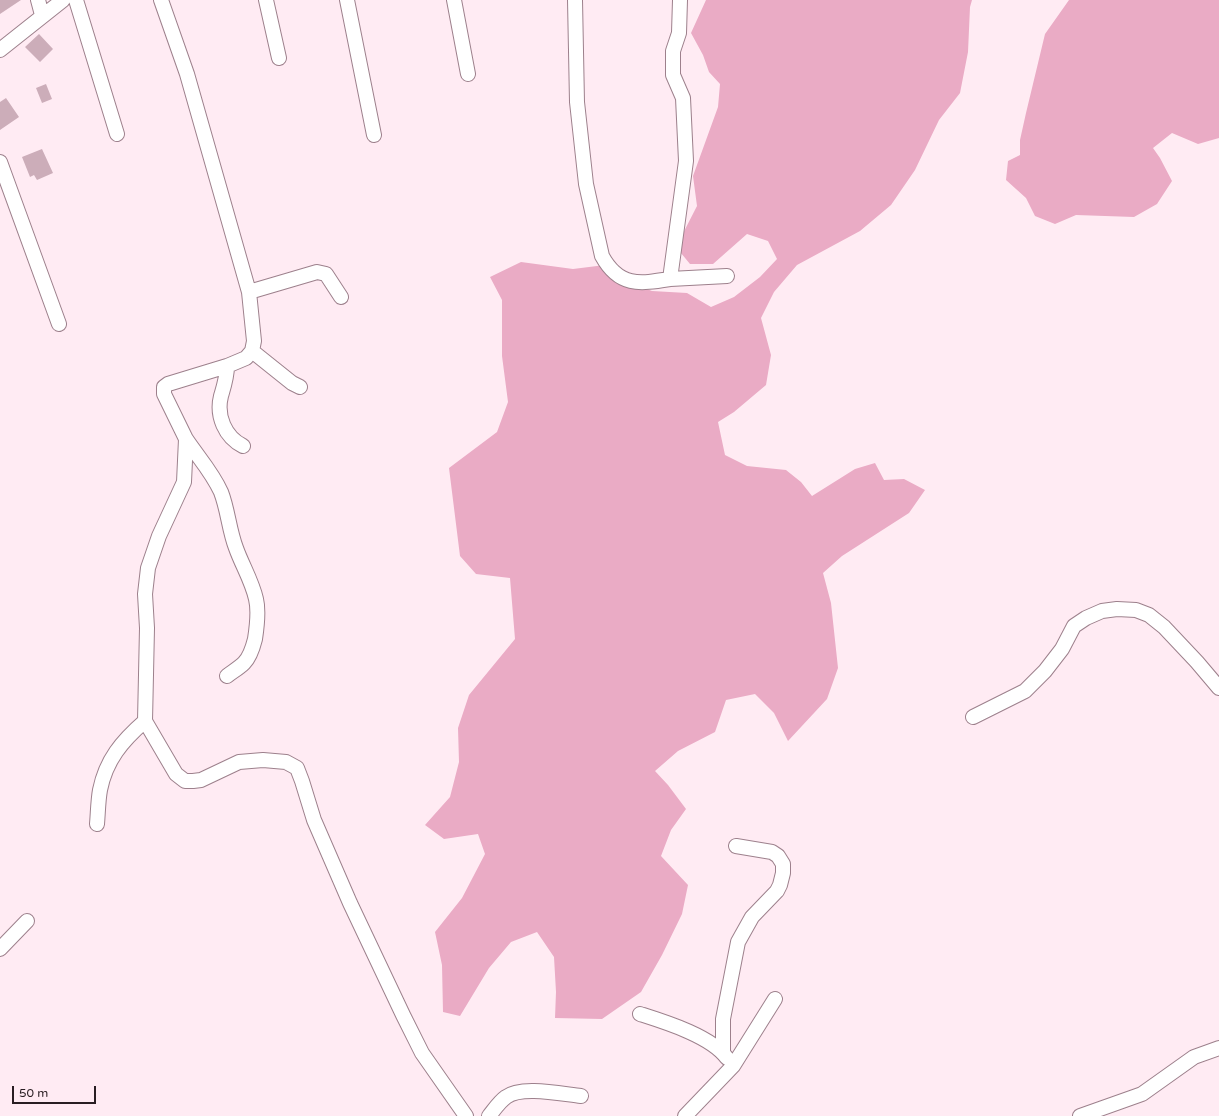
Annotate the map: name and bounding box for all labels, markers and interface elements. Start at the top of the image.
scale bar [14,1078,98,1104]
text: 50 m [19,1086,48,1100]

